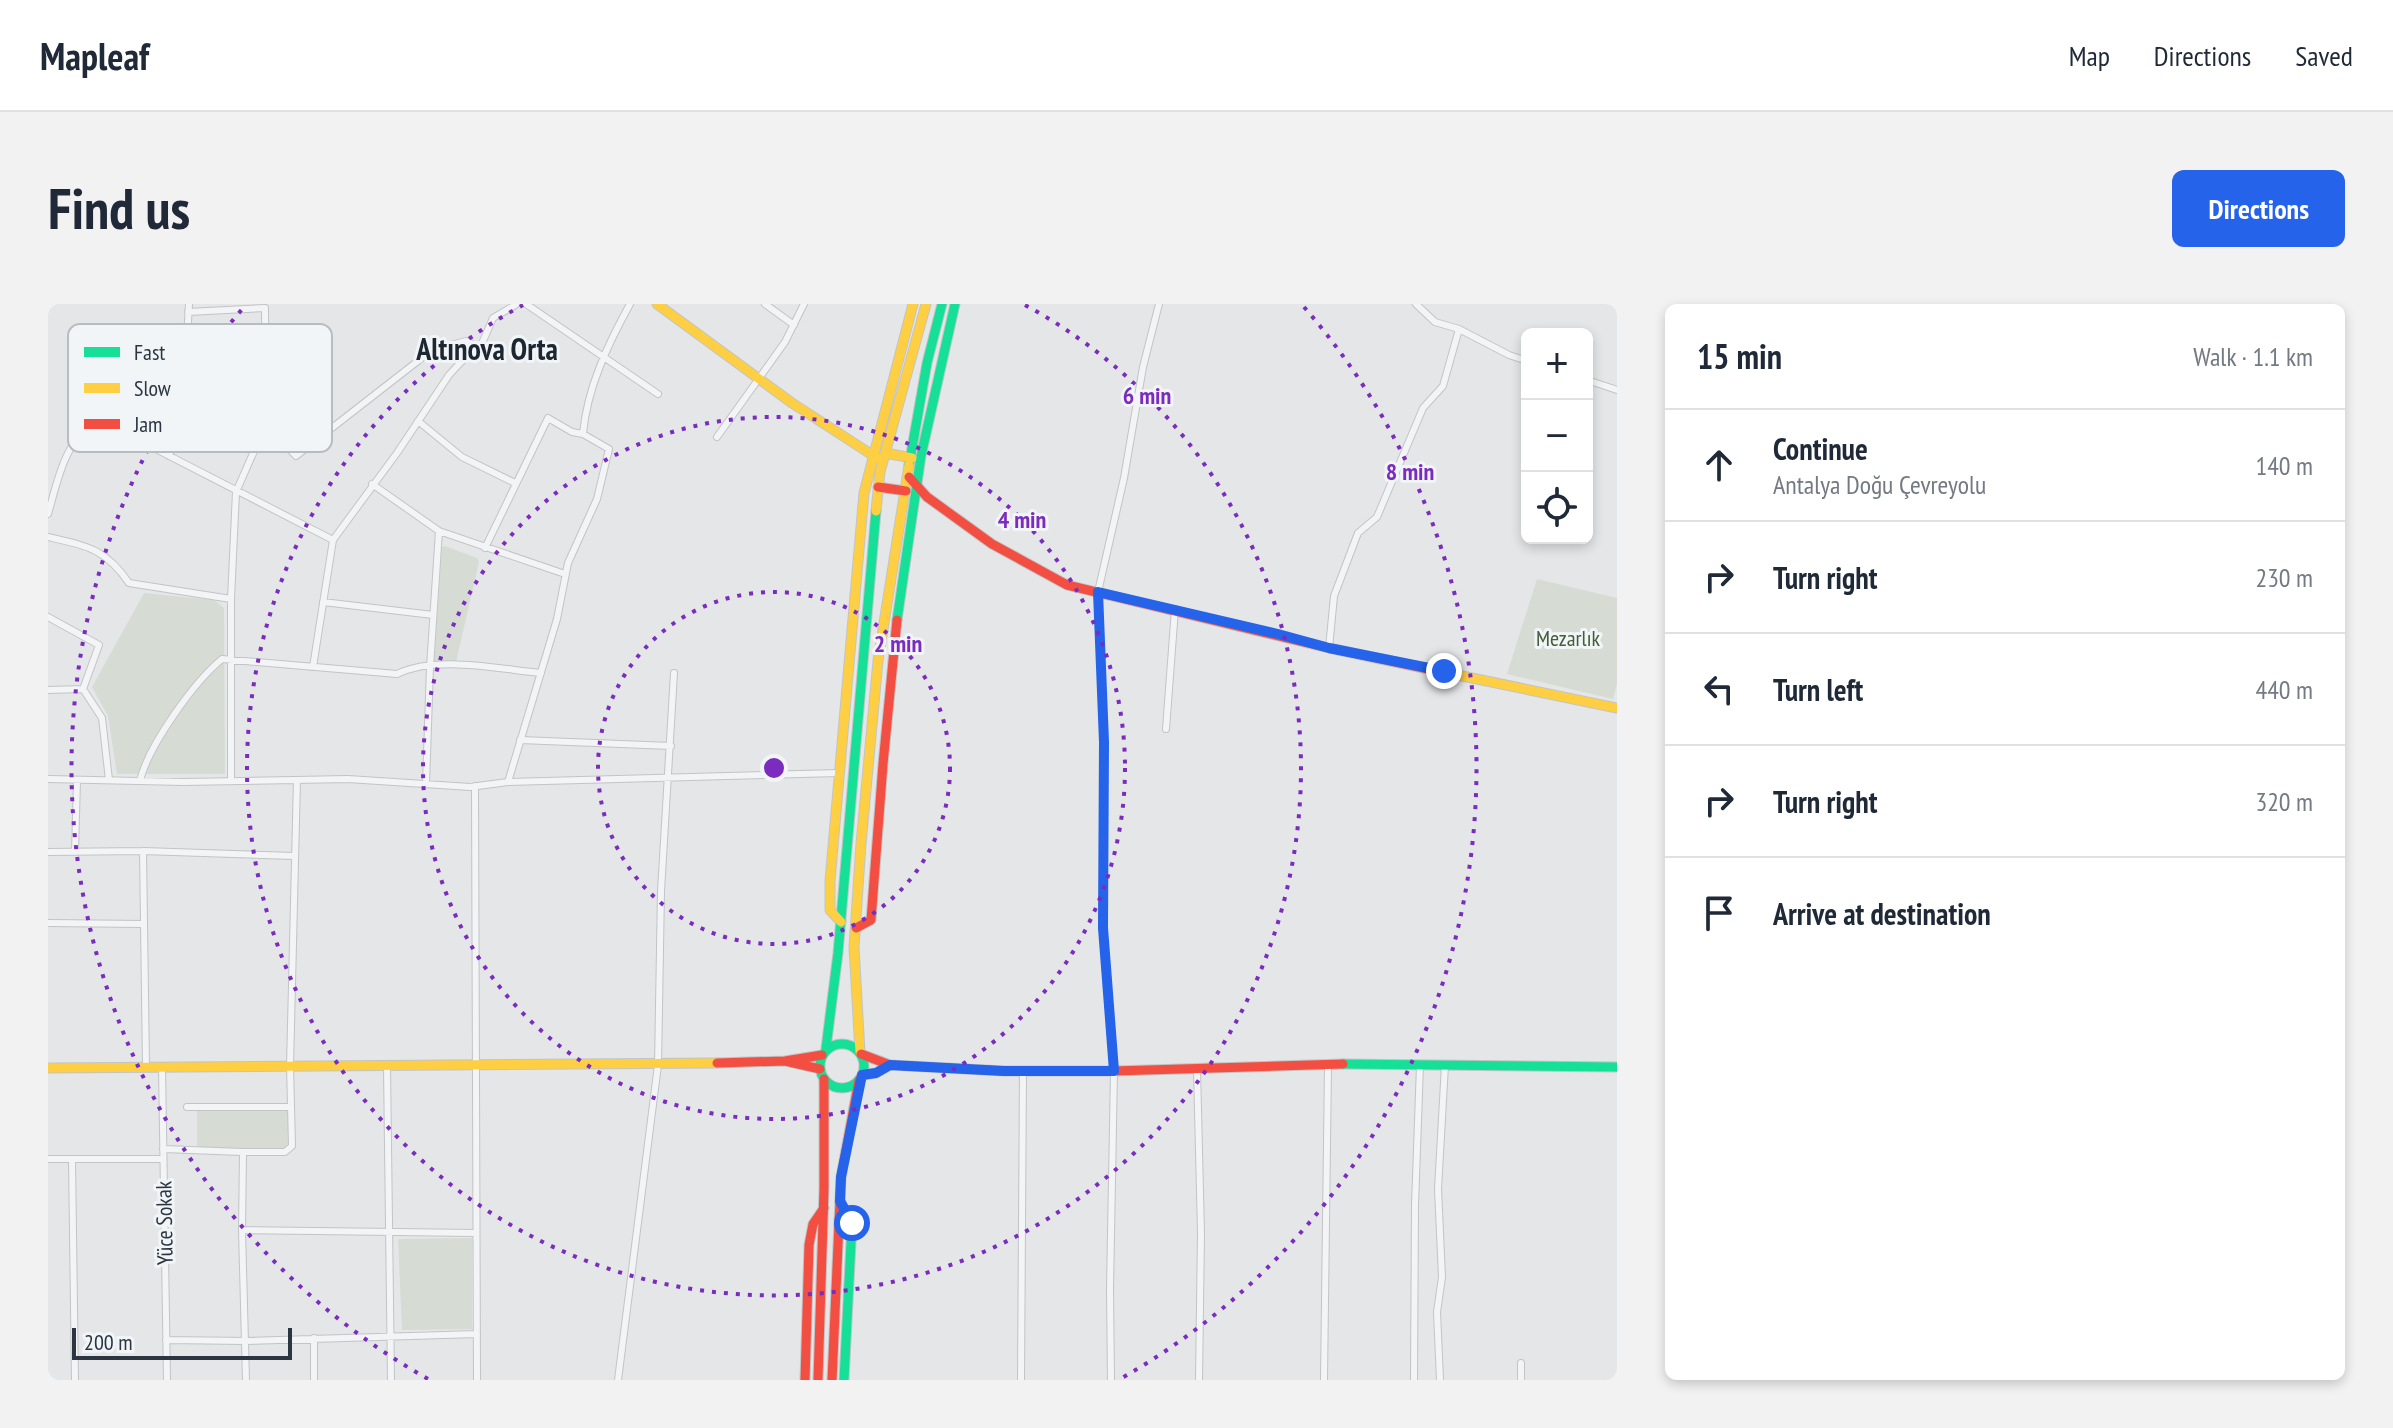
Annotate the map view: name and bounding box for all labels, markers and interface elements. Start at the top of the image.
text: Mapleaf [40,31,149,80]
text: Map [2069,37,2110,74]
text: Directions [2154,37,2251,74]
text: Saved [2295,37,2353,74]
button: Directions [2172,170,2345,247]
text: Find us [48,172,190,244]
legend [68,324,332,452]
map controls [1521,328,1593,544]
button: + [1521,328,1593,400]
district label: Altınova Orta [415,329,558,368]
text: 15 min [1697,334,1782,378]
text: Fast [134,338,165,366]
text: Walk · 1.1 km [2193,340,2313,373]
text: Slow [134,374,171,402]
text: 6 min [1123,380,1171,411]
button: − [1521,400,1593,472]
text: Jam [133,410,162,438]
text: Continue [1773,429,1868,468]
icon: ahead [1697,443,1741,487]
text: 140 m [2255,449,2313,482]
text: 8 min [1386,456,1434,487]
text: Antalya Doğu Çevreyolu [1773,468,1986,501]
button: locate [1521,472,1593,544]
text: 4 min [998,504,1046,535]
icon: right [1697,555,1741,599]
text: Turn right [1773,558,1877,597]
text: 230 m [2255,561,2313,594]
park label: Mezarlık [1536,624,1601,652]
text: 2 min [874,628,922,659]
route end [1426,653,1462,689]
icon: left [1697,667,1741,711]
text: Turn left [1773,670,1863,709]
text: 440 m [2255,673,2313,706]
centre of rings [760,754,788,782]
icon: right [1697,779,1741,823]
text: Turn right [1773,782,1877,821]
text: 320 m [2255,785,2313,818]
icon: arrive [1697,891,1741,935]
text: Arrive at destination [1773,894,1991,933]
street label: Yüce Sokak [149,1180,179,1265]
route start [834,1205,870,1241]
scale bar [72,1324,292,1360]
text: 200 m [84,1328,133,1356]

